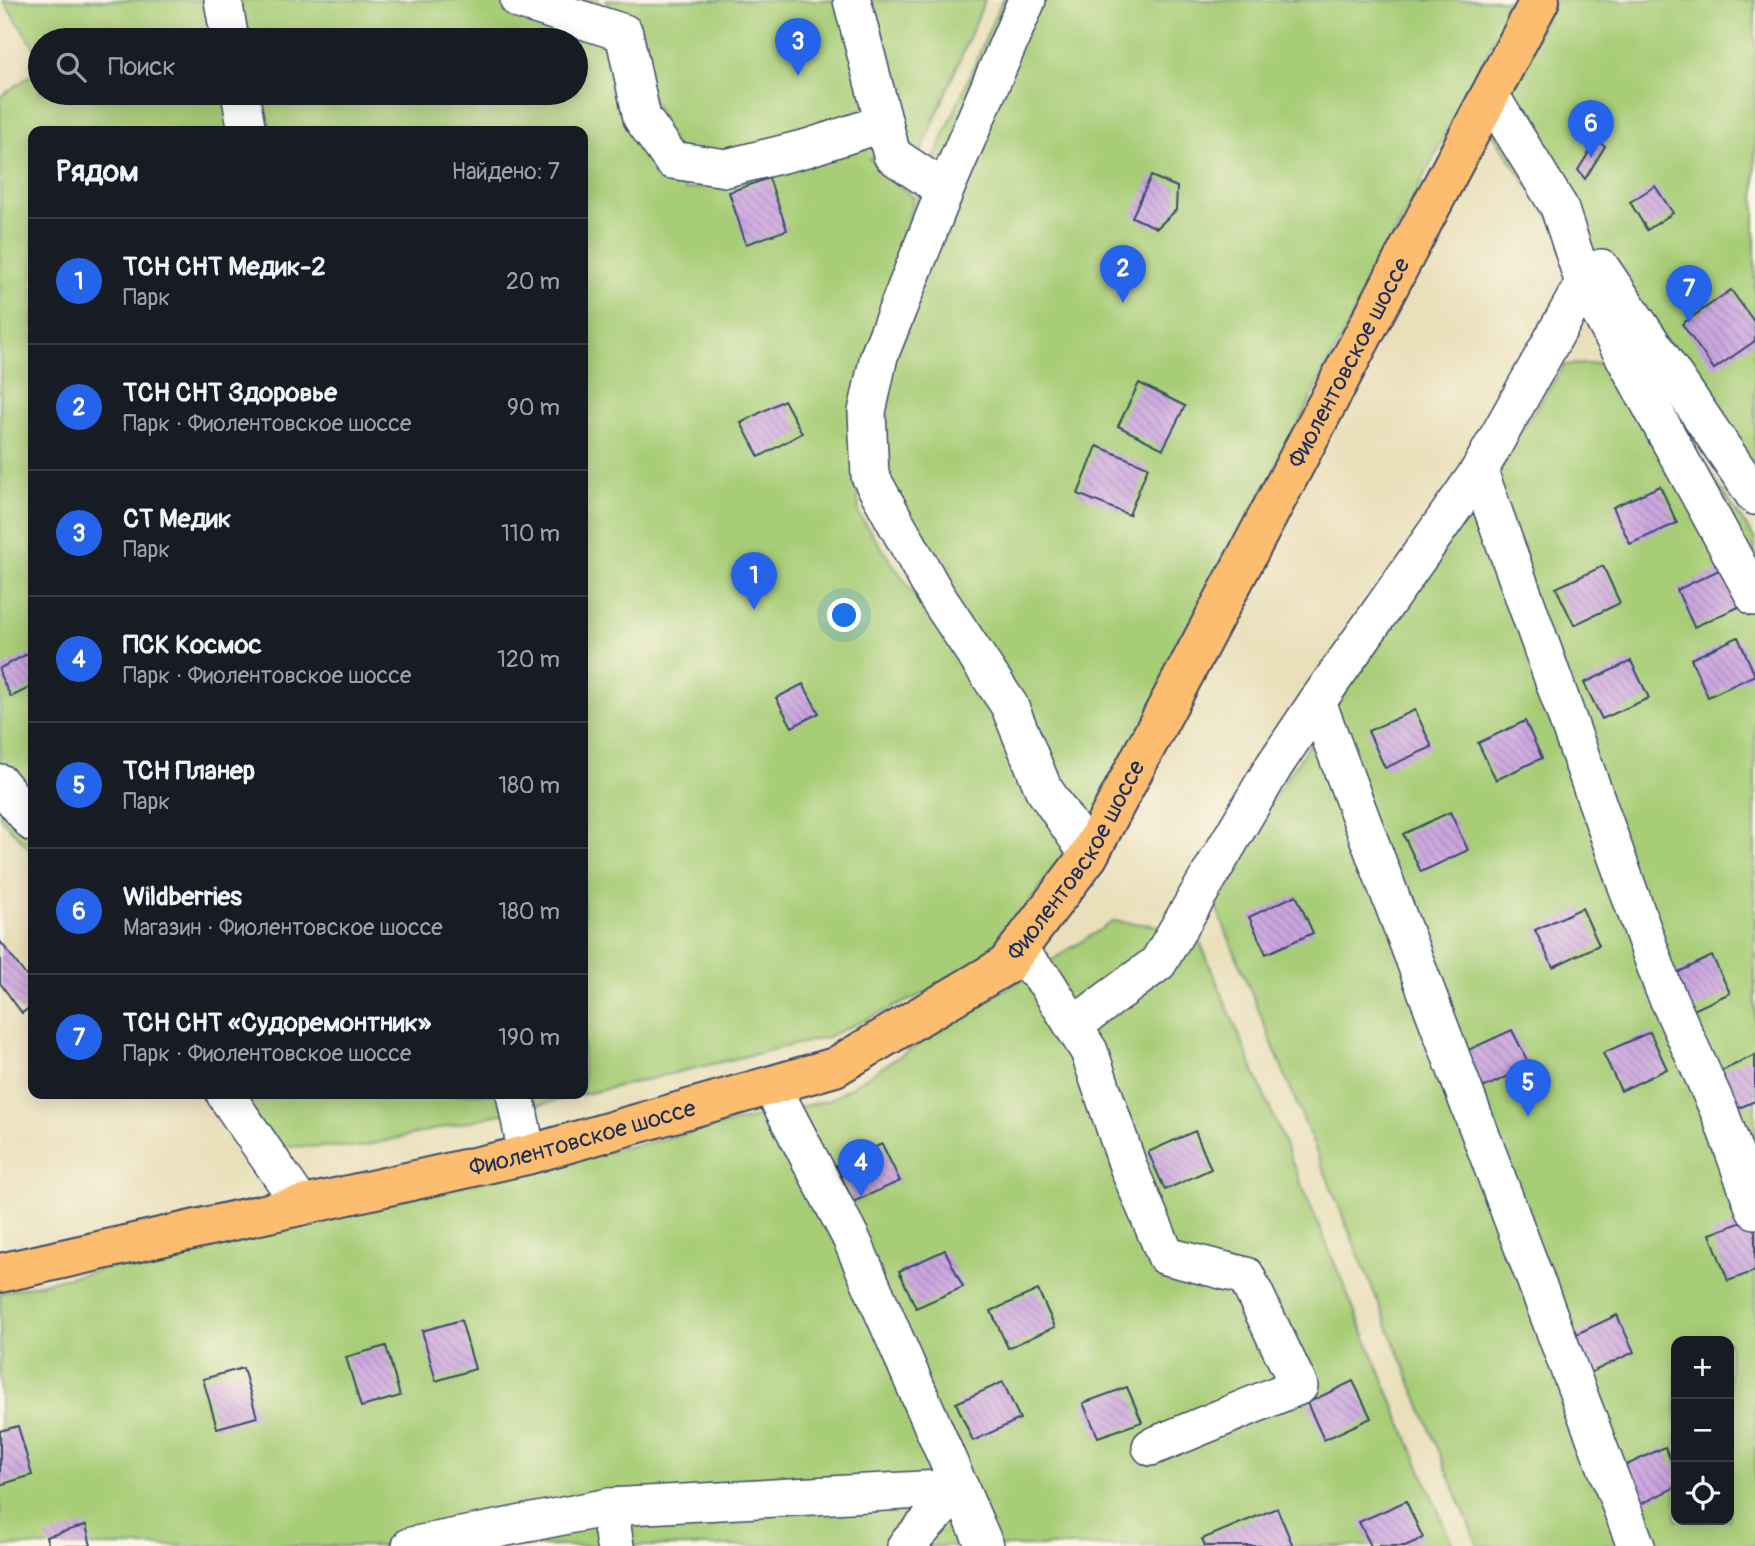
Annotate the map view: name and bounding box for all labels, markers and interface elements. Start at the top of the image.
pin: 3 [775,18,821,76]
search box [28,28,588,105]
icon: search [52,48,90,86]
text: Поиск [108,51,176,83]
pin: 6 [1568,100,1614,158]
text: Рядом [56,153,139,190]
text: Найдено: 7 [451,157,560,186]
pin: 2 [1100,245,1146,303]
text: ТСН СНТ Медик-2 [123,251,326,283]
street label: Фиолентовское шоссе [1282,253,1417,473]
pin: 7 [1666,265,1712,323]
text: 1 [75,267,84,296]
text: 20 m [506,267,560,296]
text: Парк [123,283,170,312]
text: ТСН СНТ Здоровье [123,377,337,409]
text: 2 [73,393,85,422]
text: 90 m [507,393,560,422]
text: Парк · Фиолентовское шоссе [123,409,411,438]
text: СТ Медик [123,503,231,535]
text: 3 [73,519,85,548]
text: 110 m [501,519,560,548]
text: Парк [123,535,170,564]
pin: 1 [731,552,777,610]
your location [827,598,861,632]
text: ПСК Космос [123,629,262,661]
text: 4 [72,645,86,674]
text: 120 m [497,645,560,674]
text: Парк · Фиолентовское шоссе [123,661,411,690]
text: ТСН Планер [123,755,255,787]
street label: Фиолентовское шоссе [1001,755,1152,966]
text: 5 [73,771,85,800]
text: 180 m [498,771,560,800]
text: Парк [123,787,170,816]
text: Wildberries [123,881,242,913]
text: 6 [72,897,86,926]
text: 180 m [498,897,560,926]
text: Магазин · Фиолентовское шоссе [123,913,443,942]
text: ТСН СНТ «Судоремонтник» [123,1007,431,1039]
text: 7 [73,1023,85,1052]
text: 190 m [498,1023,560,1052]
text: Парк · Фиолентовское шоссе [123,1039,411,1068]
pin: 5 [1505,1059,1551,1117]
street label: Фиолентовское шоссе [467,1093,699,1182]
pin: 4 [838,1139,884,1197]
map controls [1671,1336,1734,1525]
button: + [1671,1336,1734,1399]
button: − [1671,1399,1734,1462]
button: locate [1671,1462,1734,1525]

